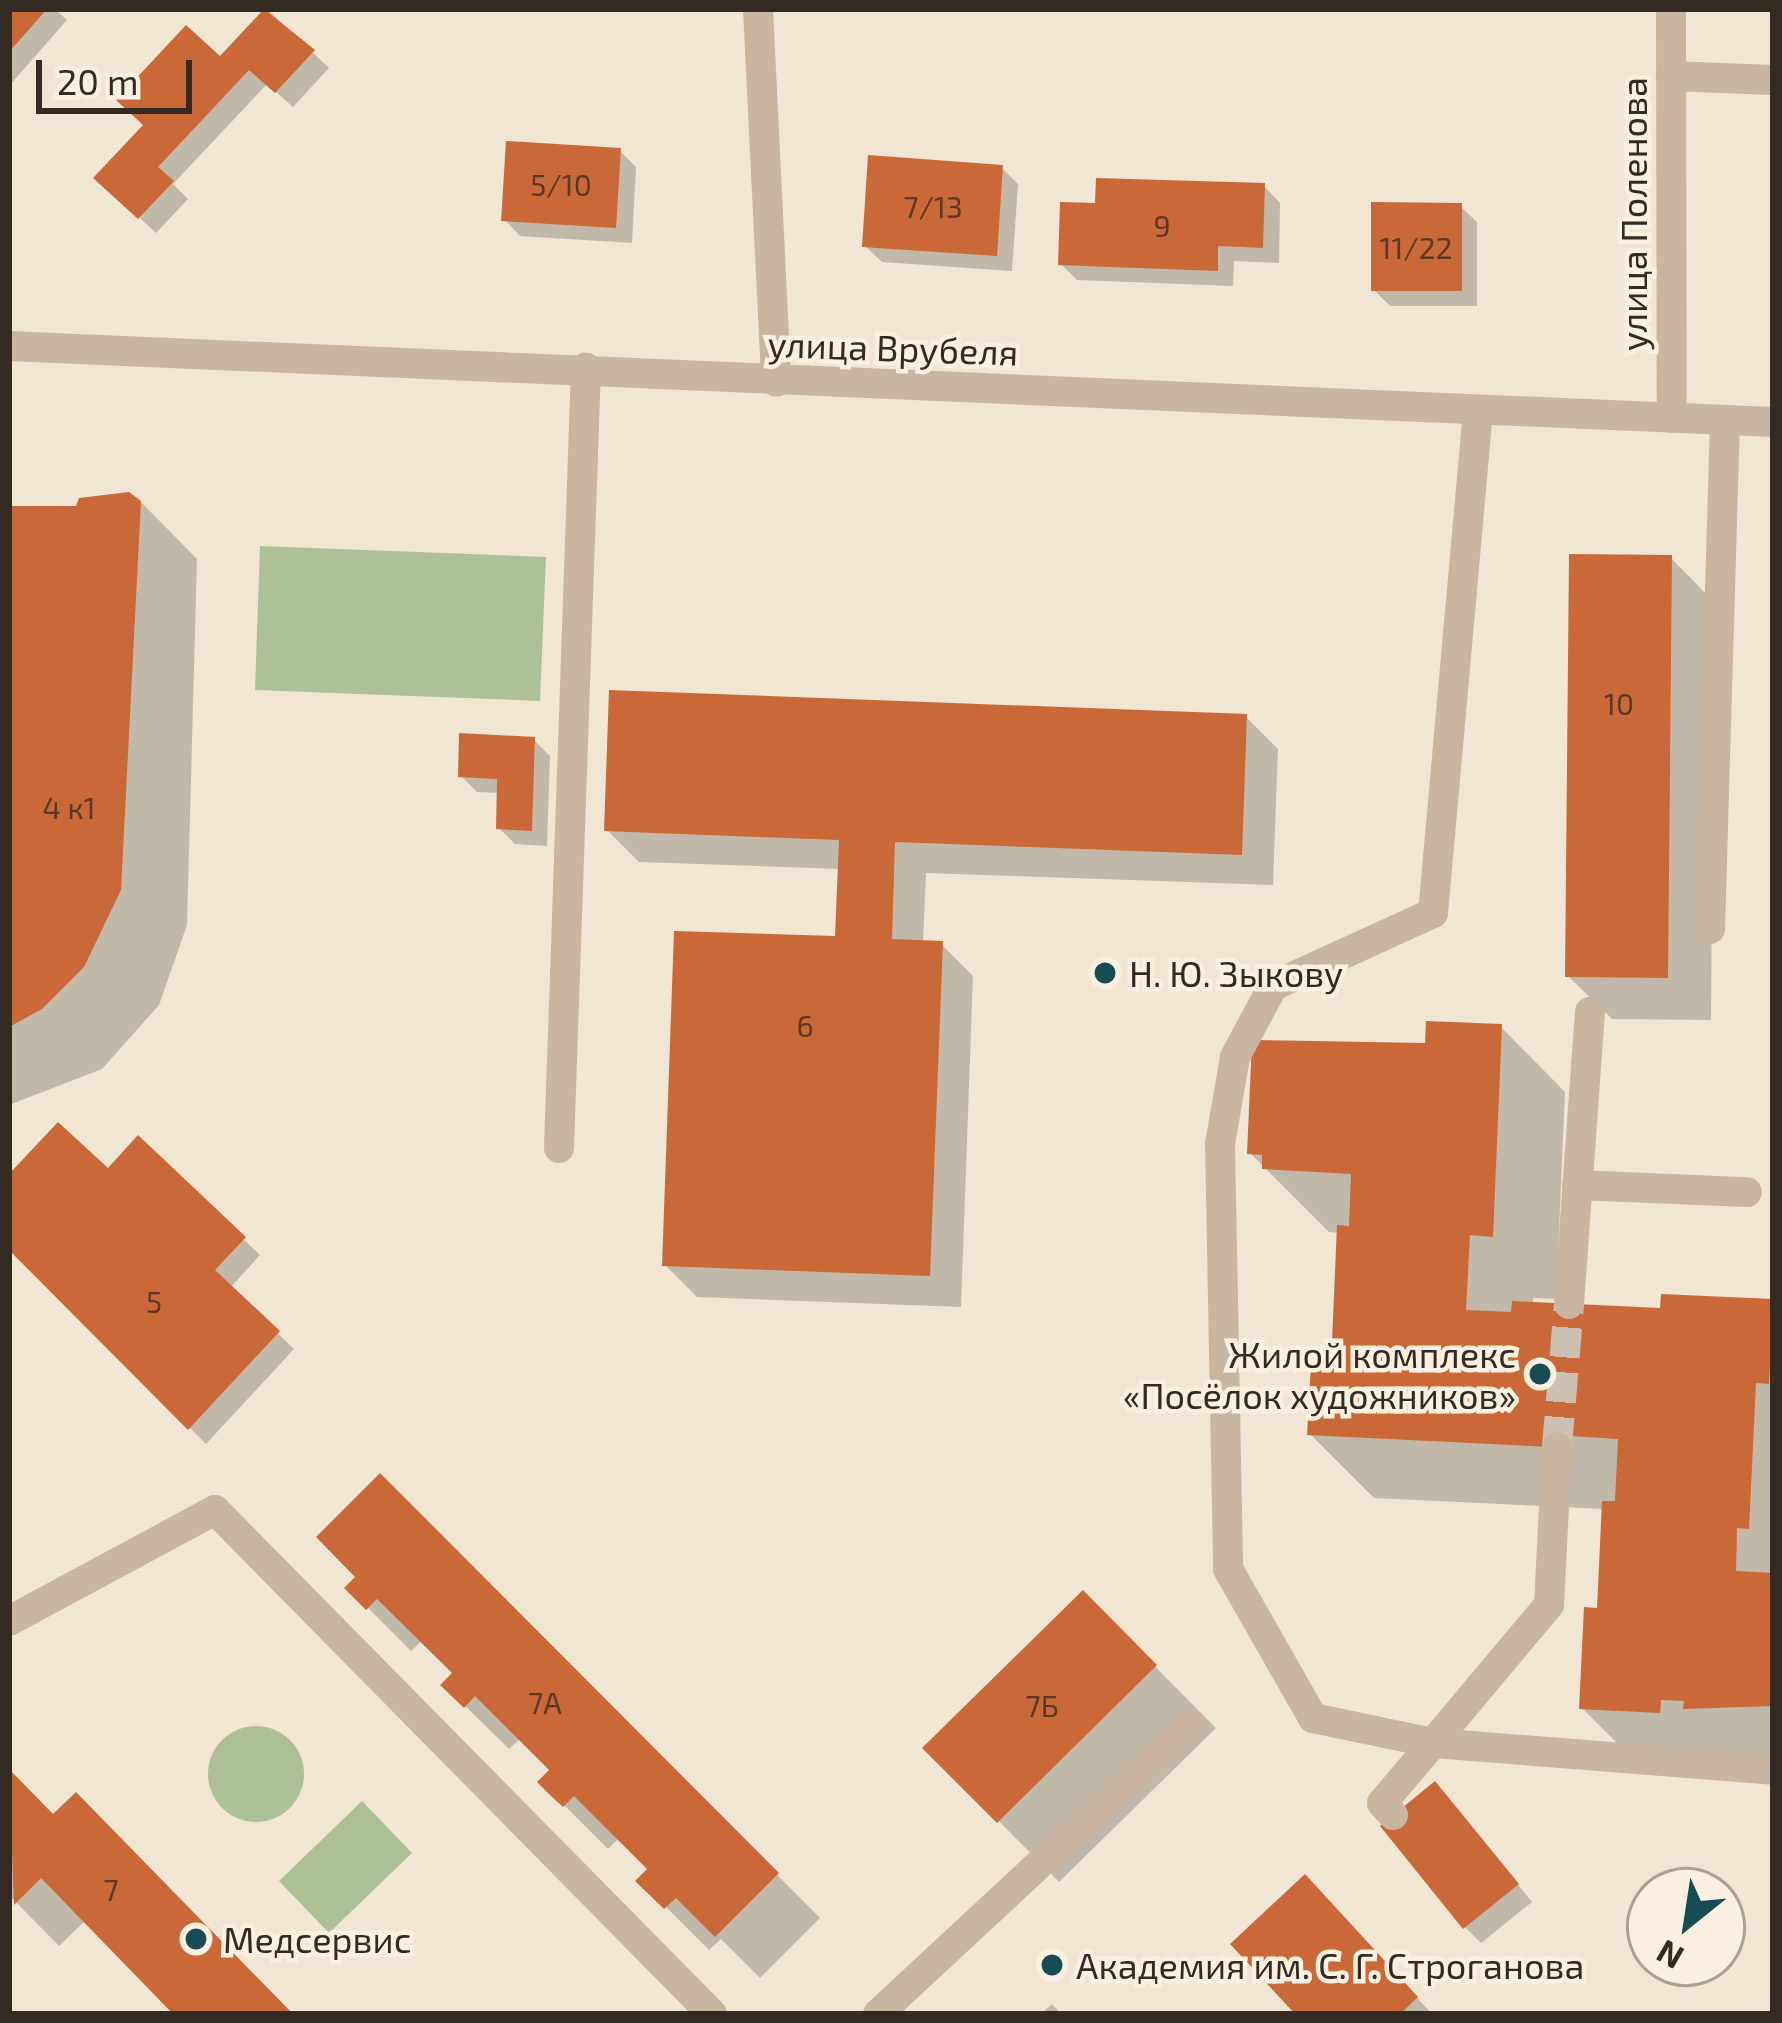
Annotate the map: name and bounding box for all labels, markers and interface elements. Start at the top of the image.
scale bar [42,36,198,110]
text: 20 m [57,59,139,102]
street label: улица Поленова [1611,77,1655,351]
house number: 5/10 [530,166,592,202]
house number: 7/13 [903,188,963,224]
house number: 9 [1153,207,1171,243]
house number: 11/22 [1379,229,1453,265]
street label: улица Врубеля [767,321,1019,373]
house number: 10 [1604,685,1634,721]
house number: 4 к1 [42,789,96,825]
place label: Н. Ю. Зыкову [1129,951,1343,995]
marker: Н. Ю. Зыкову [1092,960,1118,986]
house number: 6 [796,1007,814,1043]
house number: 5 [146,1283,162,1319]
place label: Жилой комплекс «Посёлок художников» [1123,1331,1516,1416]
marker: Жилой комплекс «Посёлок художников» [1527,1361,1553,1387]
house number: 7А [528,1684,562,1720]
house number: 7Б [1025,1687,1059,1723]
north arrow [1626,1867,1746,1987]
house number: 7 [103,1871,119,1907]
place label: Медсервис [223,1917,411,1961]
marker: Медсервис [180,1923,212,1955]
text: N [1649,1932,1690,1979]
place label: Академия им. С. Г. Строганова [1076,1943,1584,1987]
marker: Академия им. С. Г. Строганова [1039,1952,1065,1978]

